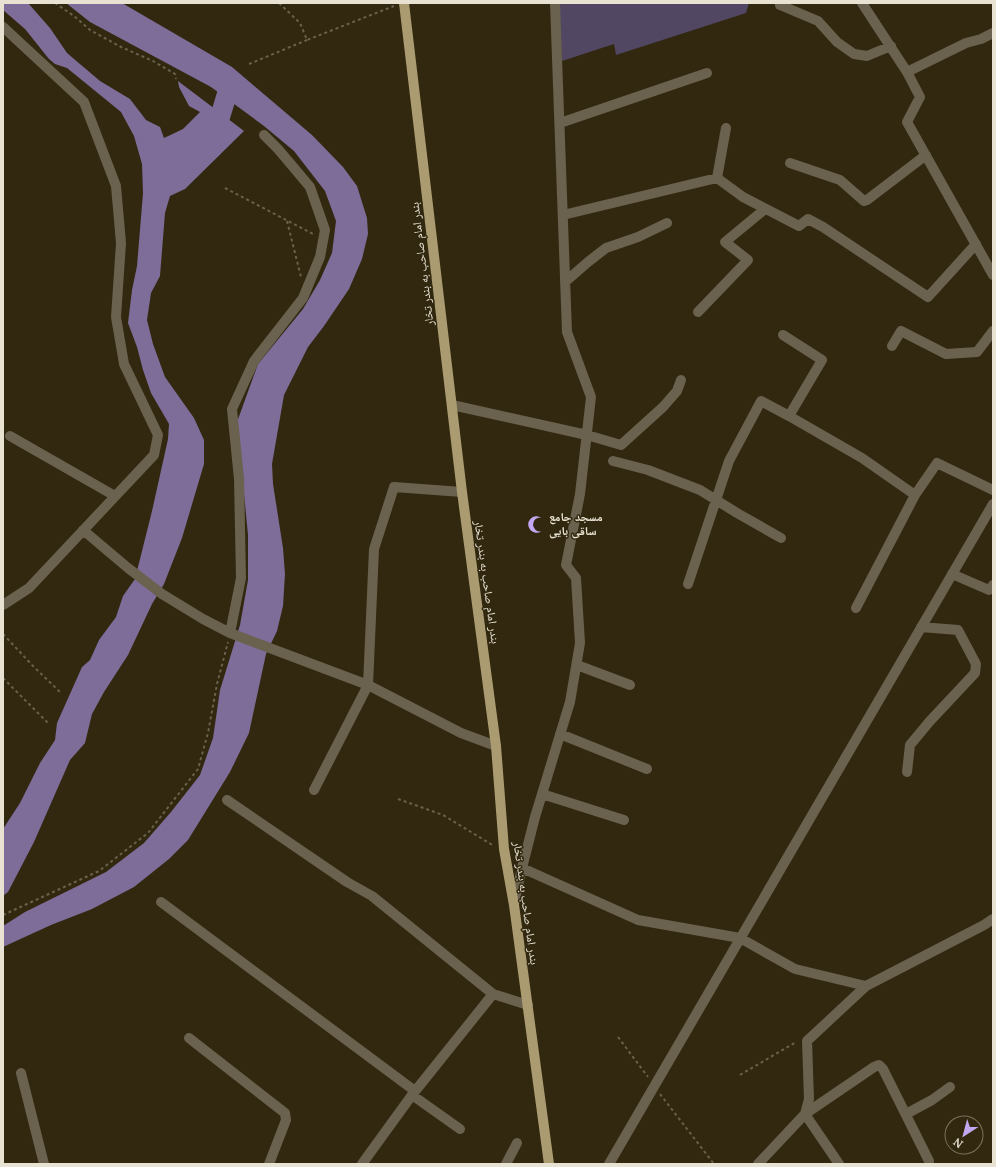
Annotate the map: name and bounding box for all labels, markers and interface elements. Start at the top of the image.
street label: بندر امام صاحب به بندر تخار [406,201,438,328]
place label: مسجد جامع ساقی بایی [549,509,603,539]
mosque icon: مسجد جامع ساقی بایی [526,514,546,534]
street label: بندر امام صاحب به بندر تخار [470,518,504,645]
street label: بندر امام صاحب به بندر تخار [509,839,543,966]
north arrow [944,1115,984,1155]
text: N [950,1135,966,1151]

